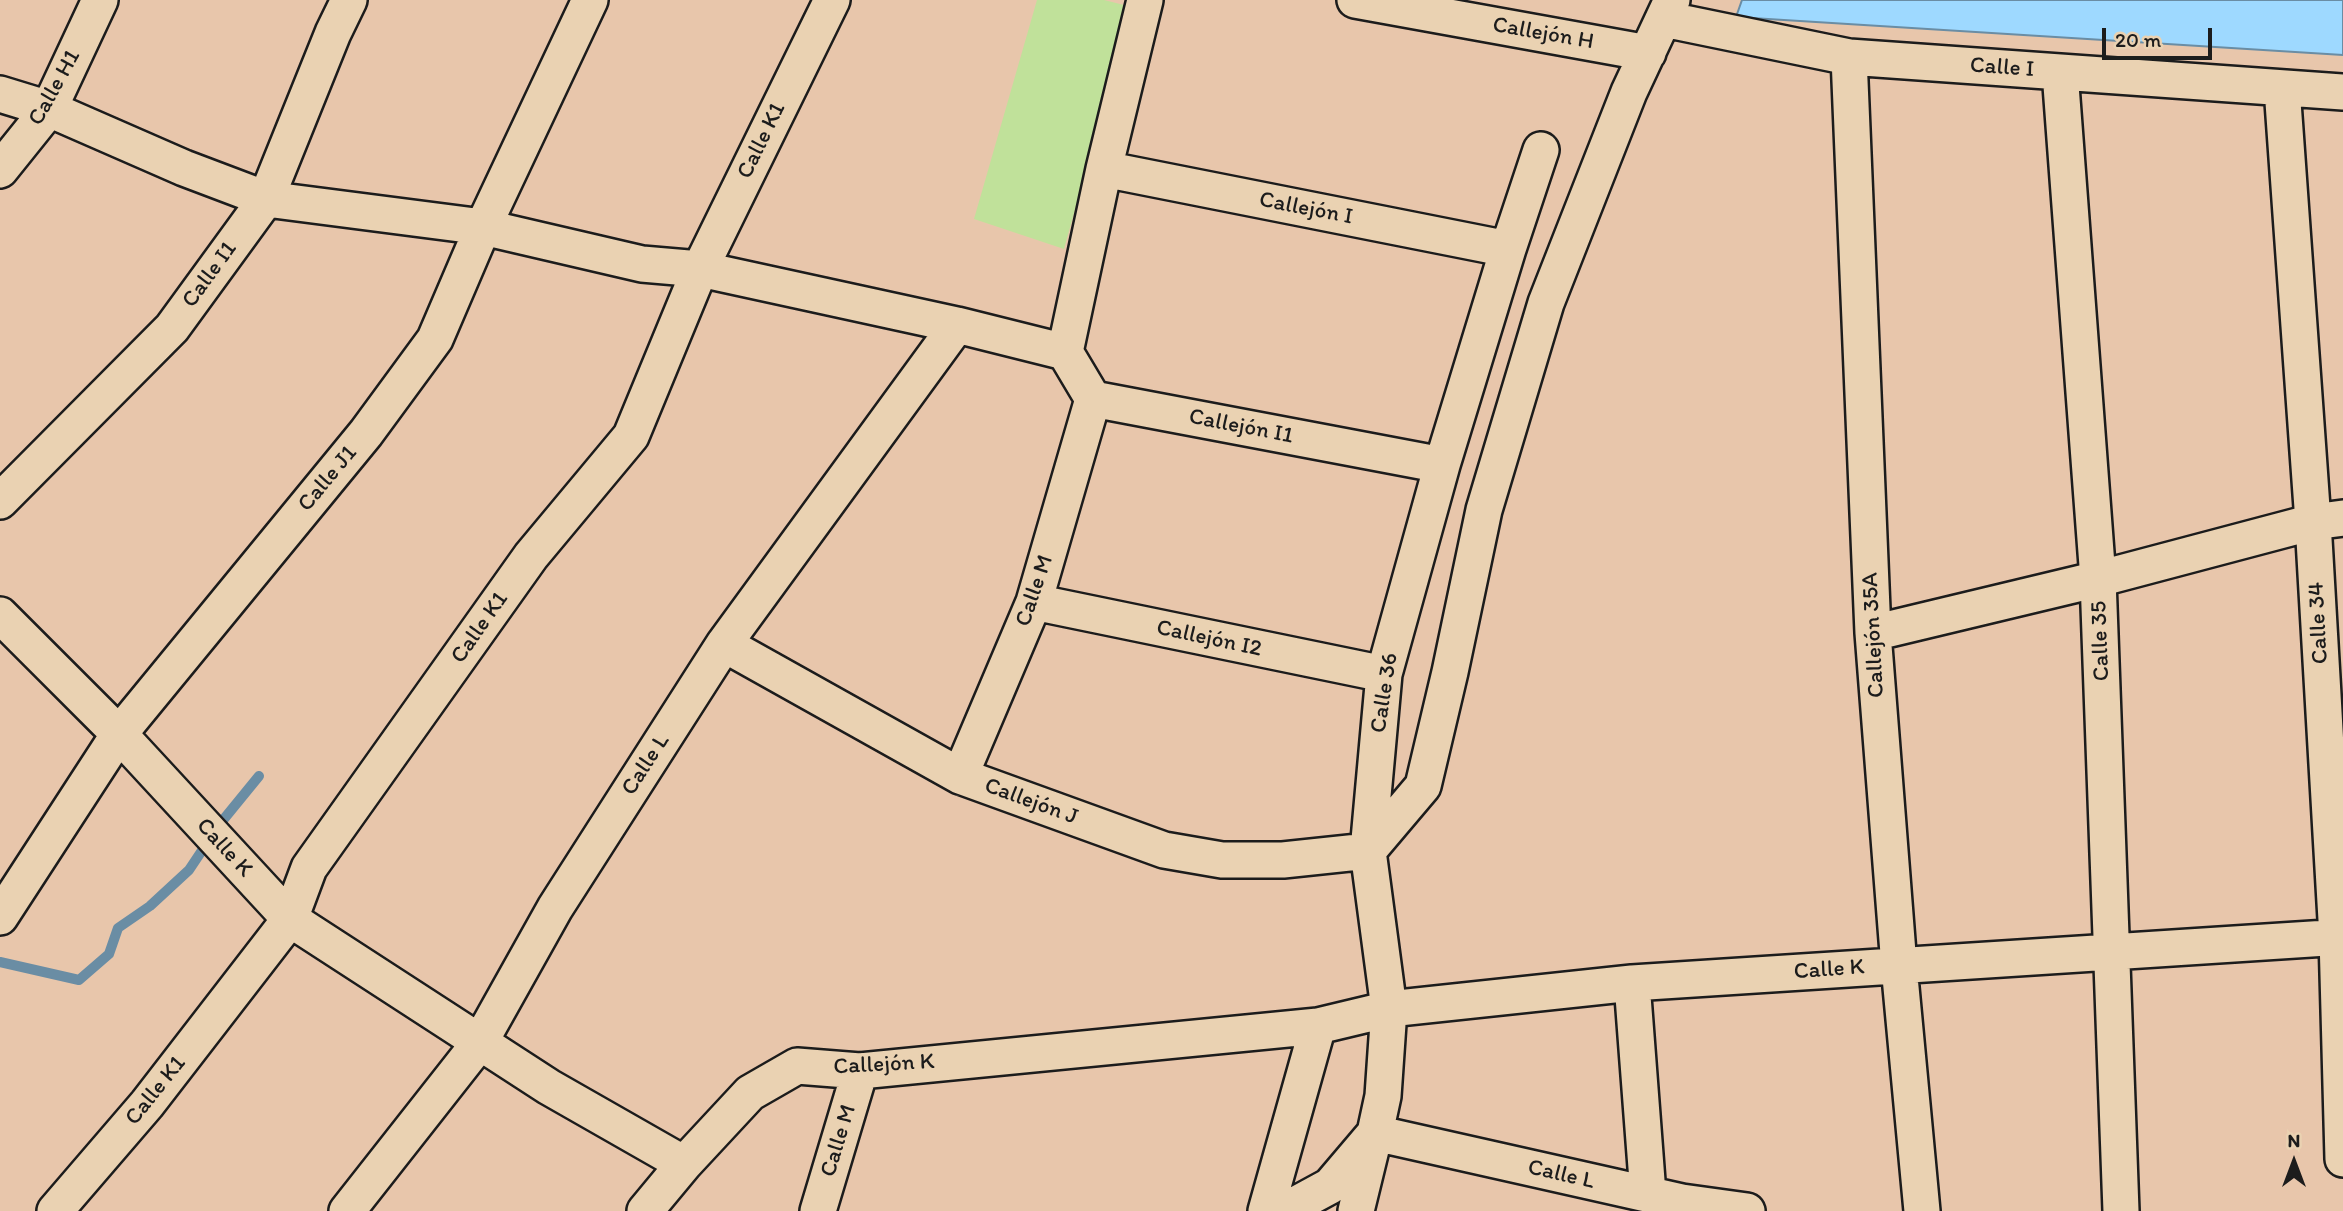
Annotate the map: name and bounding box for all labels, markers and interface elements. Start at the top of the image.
street label: Callejón H [1490,12,1596,56]
scale bar [2105,14,2215,58]
text: 20 m [2115,27,2161,52]
street label: Calle H1 [23,45,87,131]
street label: Calle I [1969,52,2035,84]
street label: Calle K1 [732,98,792,184]
street label: Callejón I [1257,186,1355,232]
street label: Calle I1 [177,236,243,314]
street label: Callejón I1 [1187,403,1295,451]
street label: Calle J1 [292,440,364,518]
street label: Calle M [1010,552,1060,630]
street label: Callejón 35A [1857,572,1891,698]
street label: Calle 34 [2303,581,2335,665]
street label: Calle K1 [445,587,515,669]
street label: Calle 35 [2086,600,2116,682]
street label: Callejón I2 [1154,614,1264,664]
street label: Calle 36 [1365,651,1405,735]
street label: Calle L [616,729,676,801]
street label: Callejón J [980,772,1082,832]
street label: Calle K [190,813,258,883]
street label: Calle K [1793,954,1865,986]
street label: Callejón K [833,1049,935,1081]
street label: Calle K1 [120,1051,192,1131]
street label: Calle M [815,1102,863,1180]
north arrow [2259,1127,2329,1197]
text: N [2288,1129,2300,1152]
street label: Calle L [1525,1154,1597,1196]

